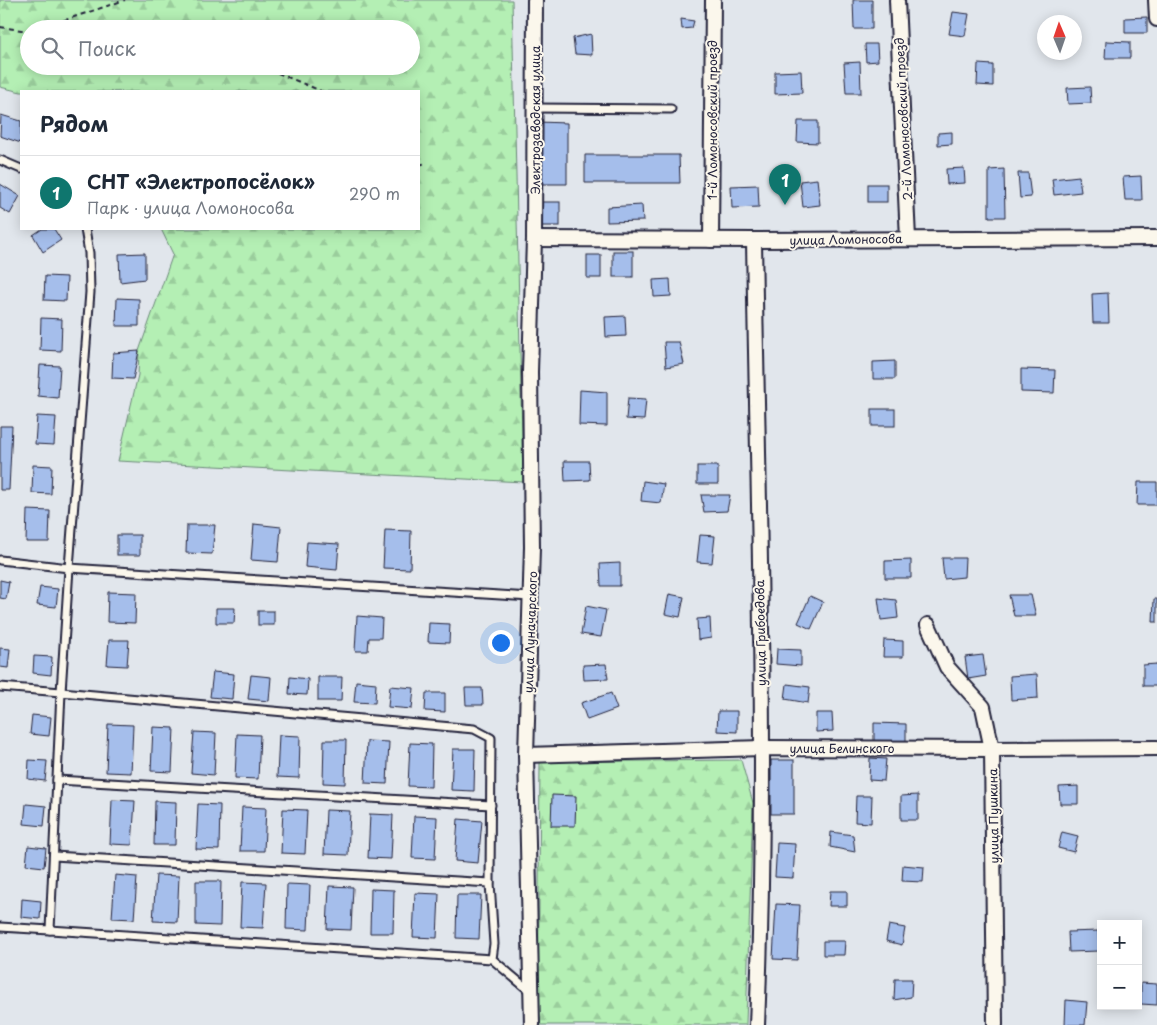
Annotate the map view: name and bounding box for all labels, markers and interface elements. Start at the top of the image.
north arrow [1037,15,1082,60]
search box [20,20,420,75]
icon: search [38,34,66,62]
text: Поиск [78,34,136,62]
street label: 2-й Ломоносовский проезд [890,37,916,201]
street label: 1-й Ломоносовский проезд [703,40,721,200]
street label: Электрозаводская улица [526,45,544,195]
text: Рядом [40,107,108,139]
pin: 1 [769,164,801,205]
text: СНТ «Электропосёлок» [87,167,315,195]
text: 1 [52,181,60,205]
text: 290 m [349,181,400,205]
text: Парк · улица Ломоносова [87,195,294,219]
street label: улица Ломоносова [789,229,903,249]
street label: улица Луначарского [519,571,541,693]
street label: улица Грибоедова [750,579,770,686]
your location [488,630,514,656]
street label: улица Белинского [790,739,895,757]
street label: улица Пушкина [983,768,1003,864]
map controls [1097,920,1142,1010]
button: + [1097,920,1142,965]
button: − [1097,965,1142,1010]

